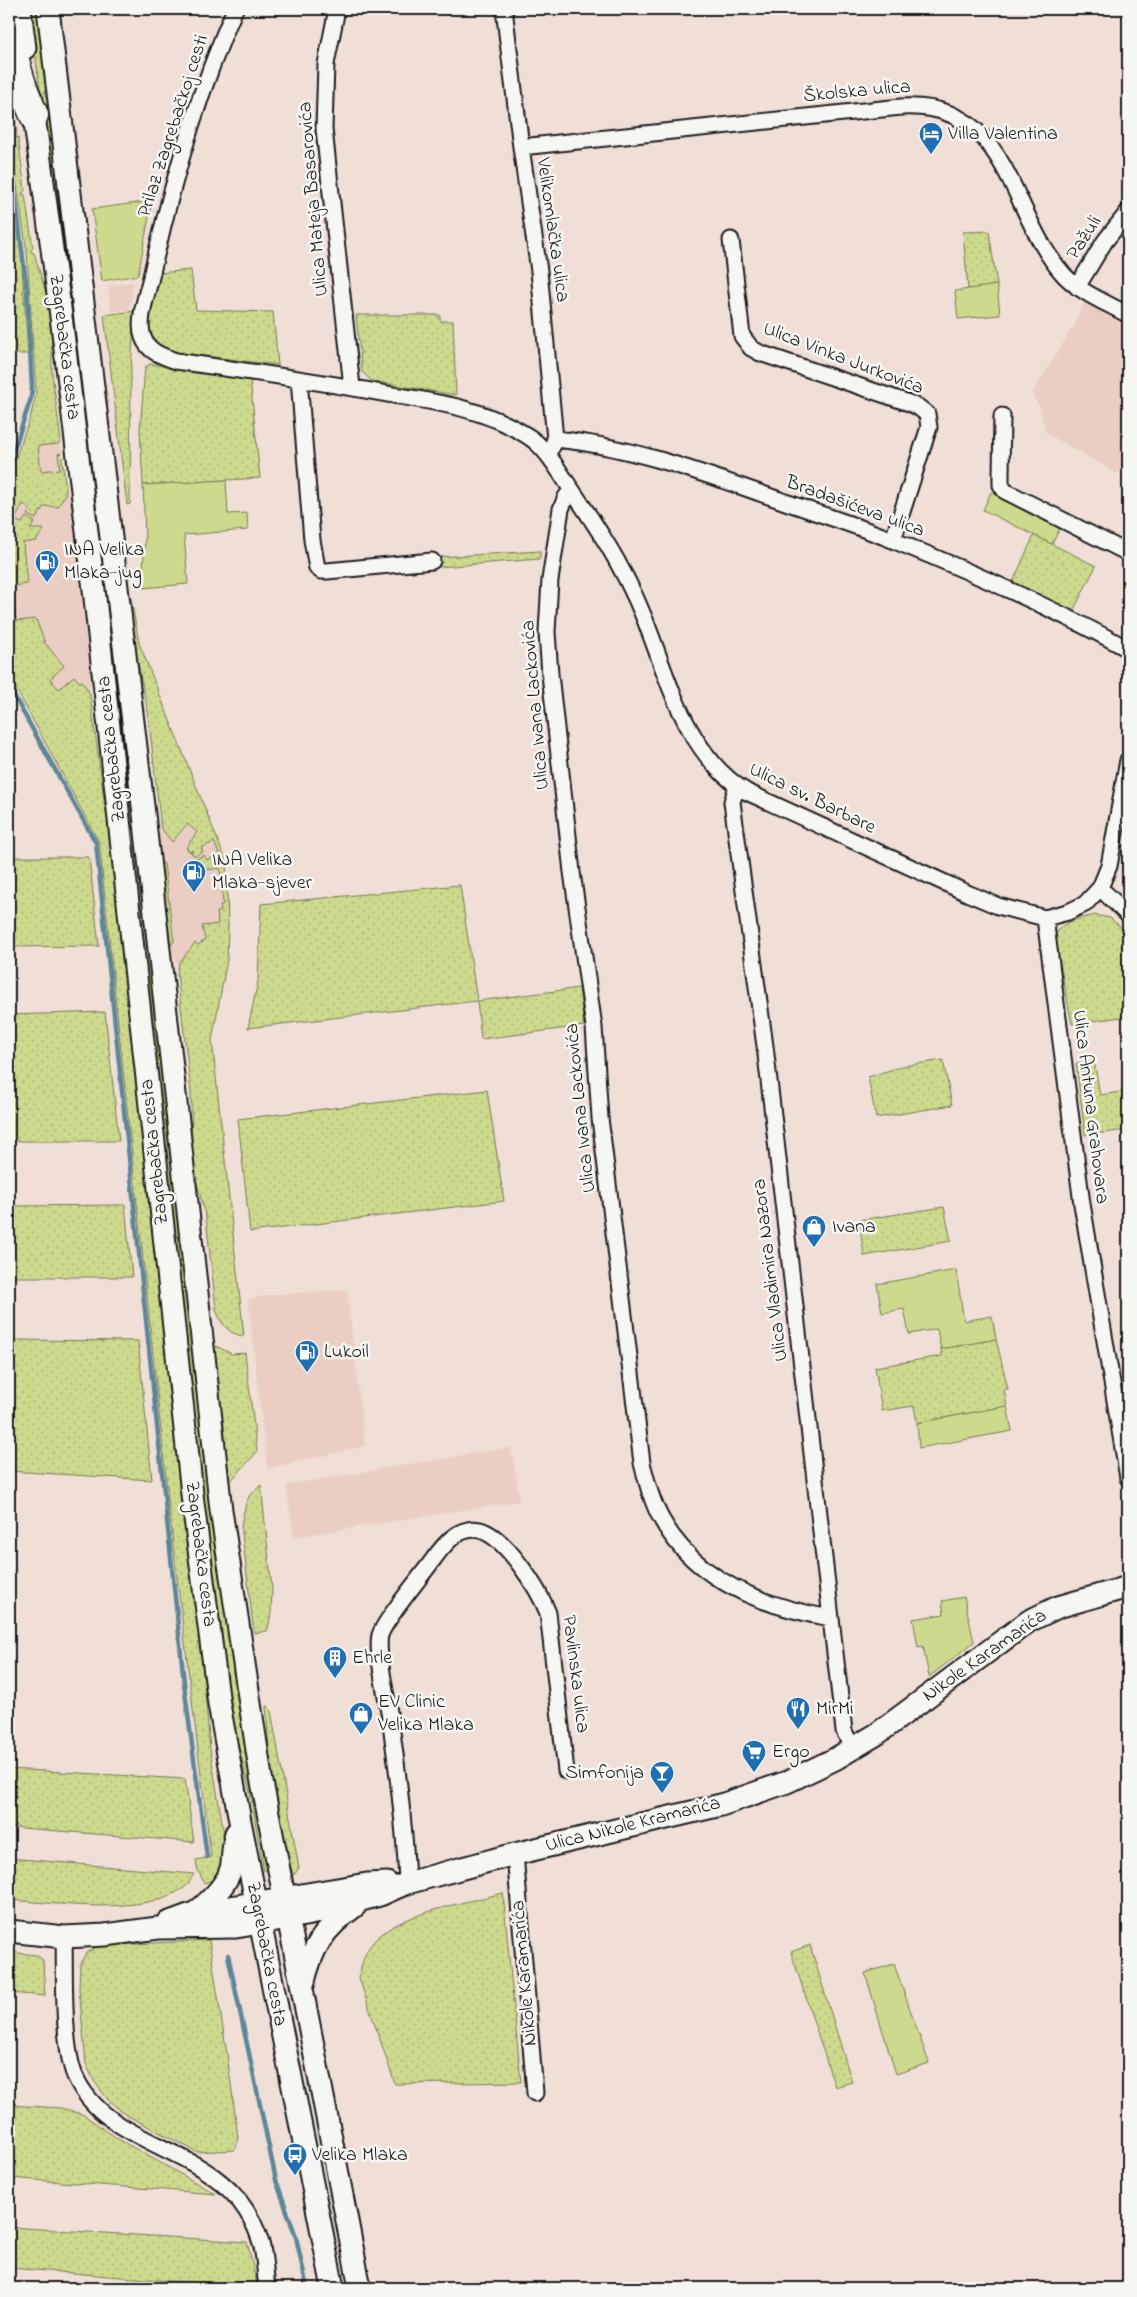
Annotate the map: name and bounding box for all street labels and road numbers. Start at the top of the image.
street label: Prilaz Zagrebačkoj cesti [131,31,218,221]
street label: Školska ulica [802,73,912,111]
street label: Ulica Mateja Basarovića [291,100,337,298]
street label: Velikomlačka ulica [527,155,576,304]
street label: Pažuli [1060,210,1110,266]
street label: Zagrebačka cesta [40,272,87,422]
street label: Ulica Vinka Jurkovića [758,315,928,403]
street label: Bradašićeva ulica [781,468,928,546]
street label: Ulica Ivana Lackovića [514,619,558,791]
street label: Zagrebačka cesta [90,674,135,823]
street label: Ulica sv. Barbare [744,756,881,842]
street label: Ulica Antuna Grahovara [1064,1008,1116,1206]
street label: Ulica Ivana Lackovića [558,1022,604,1194]
street label: Zagrebačka cesta [133,1077,178,1226]
street label: Ulica Vladimira Nazora [745,1177,797,1363]
street label: Zagrebačka cesta [176,1479,223,1629]
street label: Nikole Karamarića [917,1602,1053,1710]
street label: Pavlinska ulica [553,1613,597,1735]
street label: Ulica Nikole Kramarića [542,1789,724,1861]
street label: Zagrebačka cesta [237,1879,294,2029]
street label: Nikole Karamarića [504,1899,546,2047]

